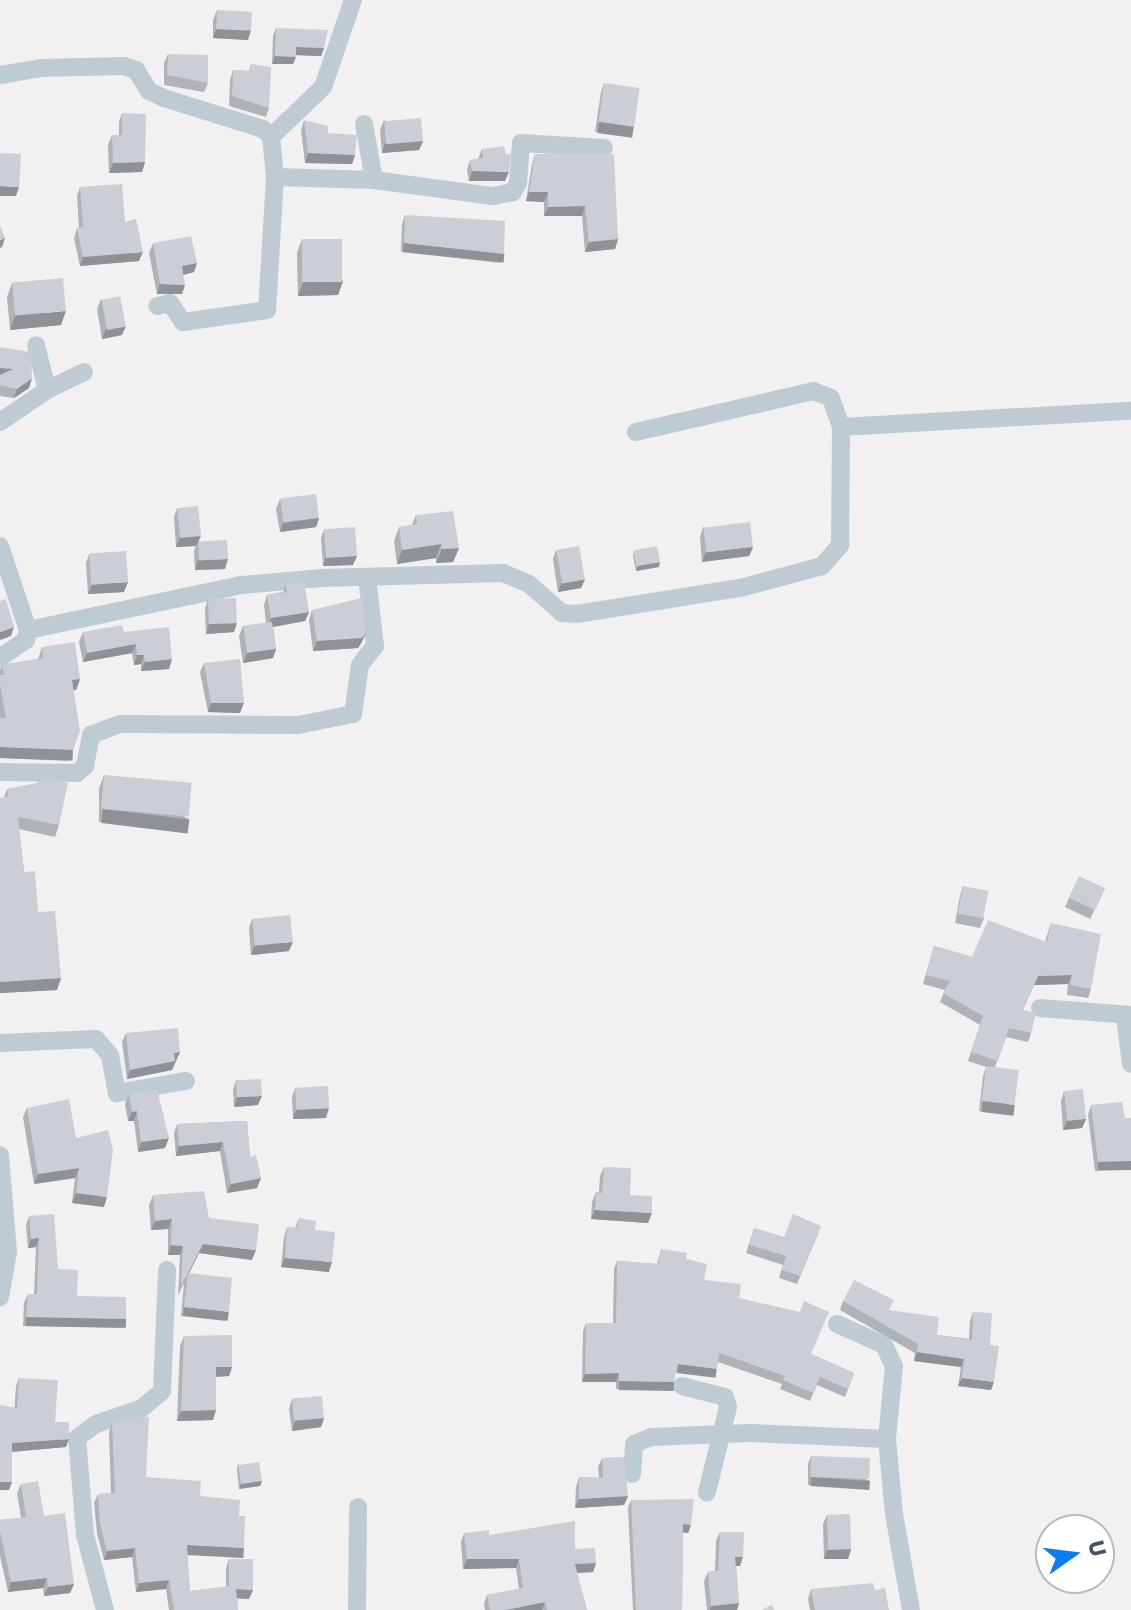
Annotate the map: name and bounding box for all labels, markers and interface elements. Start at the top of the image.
north arrow [1035,1514,1115,1594]
text: U [1080,1537,1114,1560]

